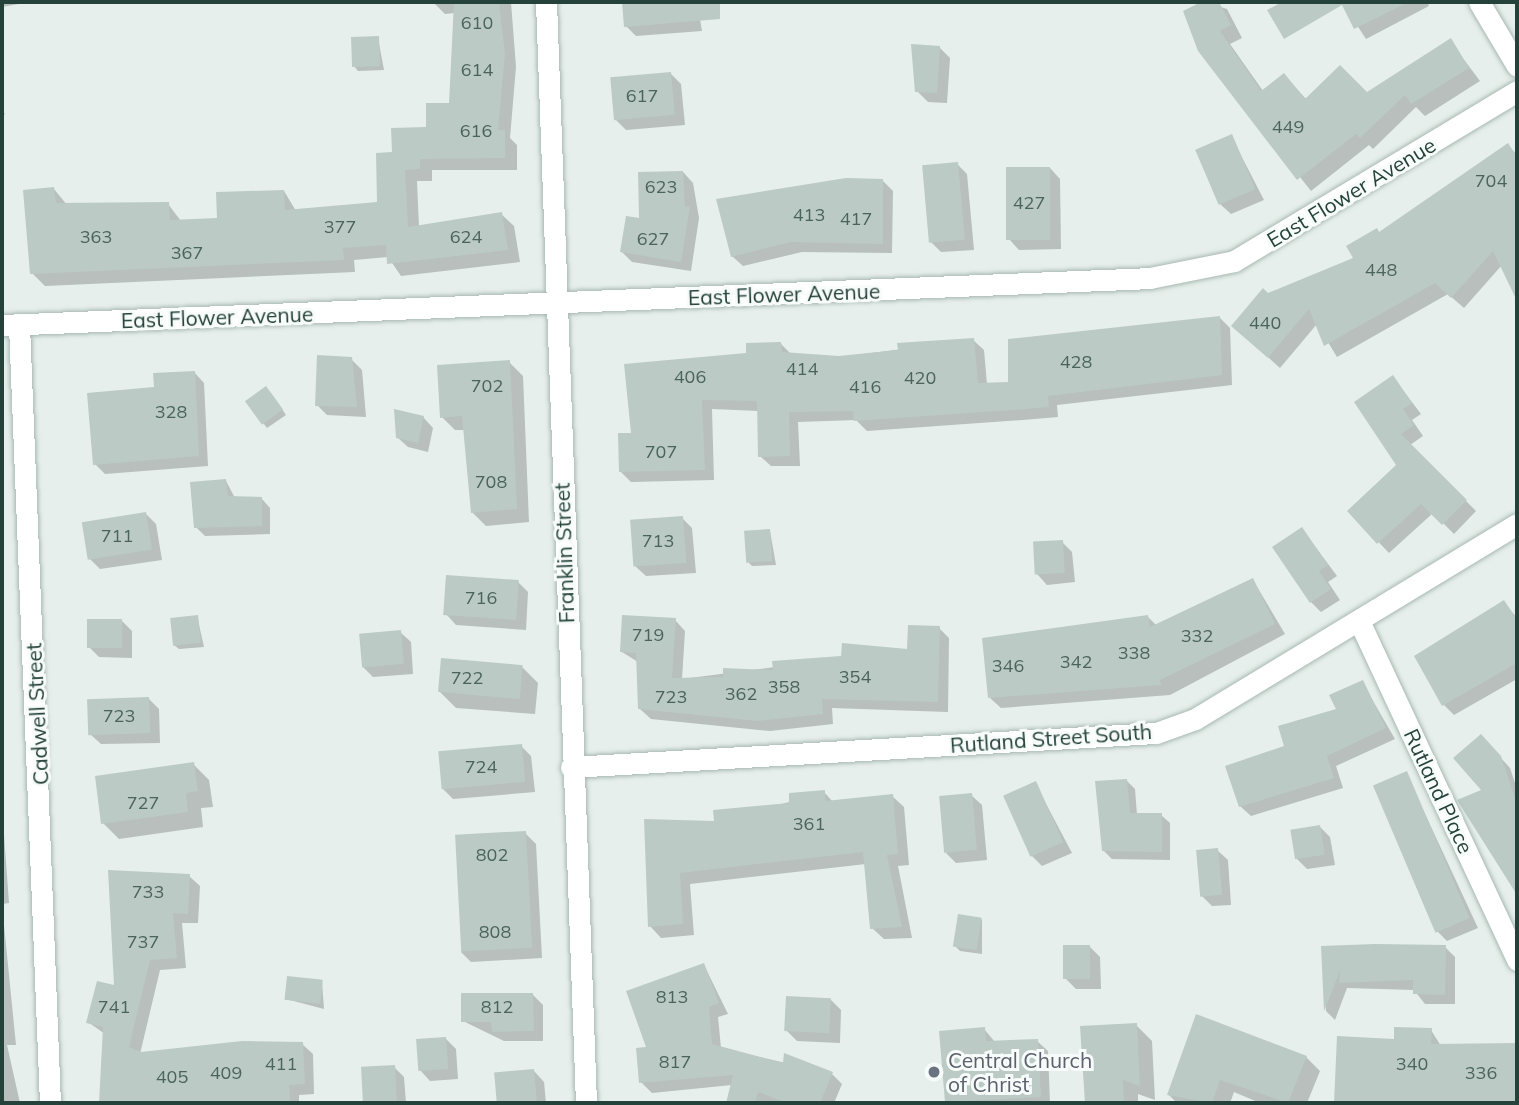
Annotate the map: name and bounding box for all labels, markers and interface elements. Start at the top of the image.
house number: 610 [461,12,493,34]
house number: 614 [461,59,493,81]
house number: 617 [626,85,658,107]
house number: 449 [1272,116,1304,138]
house number: 616 [460,120,492,142]
street label: East Flower Avenue [1262,132,1440,252]
house number: 704 [1475,170,1507,192]
house number: 623 [645,176,677,198]
house number: 427 [1013,192,1045,214]
house number: 413 [793,204,825,226]
house number: 417 [840,208,872,230]
house number: 377 [324,216,356,238]
house number: 363 [80,226,112,248]
house number: 624 [450,226,482,248]
house number: 627 [637,228,669,250]
house number: 367 [171,242,203,264]
house number: 448 [1365,259,1397,281]
street label: East Flower Avenue [687,278,881,310]
street label: East Flower Avenue [120,301,314,333]
house number: 440 [1249,312,1281,334]
house number: 428 [1060,351,1092,373]
house number: 414 [786,358,818,380]
house number: 406 [674,366,706,388]
house number: 420 [904,367,936,389]
house number: 702 [471,375,503,397]
house number: 416 [849,376,881,398]
house number: 328 [155,401,187,423]
house number: 707 [645,441,677,463]
house number: 708 [475,471,507,493]
street label: Franklin Street [549,482,579,624]
house number: 711 [101,525,133,547]
house number: 713 [642,530,674,552]
house number: 716 [465,587,497,609]
house number: 719 [632,624,664,646]
house number: 332 [1181,625,1213,647]
street label: Cadwell Street [21,642,53,786]
house number: 338 [1118,642,1150,664]
house number: 342 [1060,651,1092,673]
house number: 346 [992,655,1024,677]
house number: 354 [839,666,871,688]
house number: 722 [451,667,483,689]
house number: 358 [768,676,800,698]
house number: 362 [725,683,757,705]
house number: 723 [655,686,687,708]
house number: 723 [103,705,135,727]
street label: Rutland Street South [949,718,1153,758]
street label: Rutland Place [1399,725,1479,857]
house number: 724 [465,756,497,778]
house number: 727 [127,792,159,814]
house number: 361 [793,813,825,835]
house number: 802 [476,844,508,866]
house number: 733 [132,881,164,903]
house number: 808 [479,921,511,943]
house number: 737 [127,931,159,953]
house number: 813 [656,986,688,1008]
house number: 741 [98,996,130,1018]
house number: 812 [481,996,513,1018]
place label: Central Church of Christ [948,1047,1092,1097]
house number: 817 [659,1051,691,1073]
house number: 411 [265,1053,297,1075]
house number: 340 [1396,1053,1428,1075]
house number: 409 [210,1062,242,1084]
house number: 336 [1465,1062,1497,1084]
marker: Central Church of Christ [926,1064,942,1080]
house number: 405 [156,1066,188,1088]

